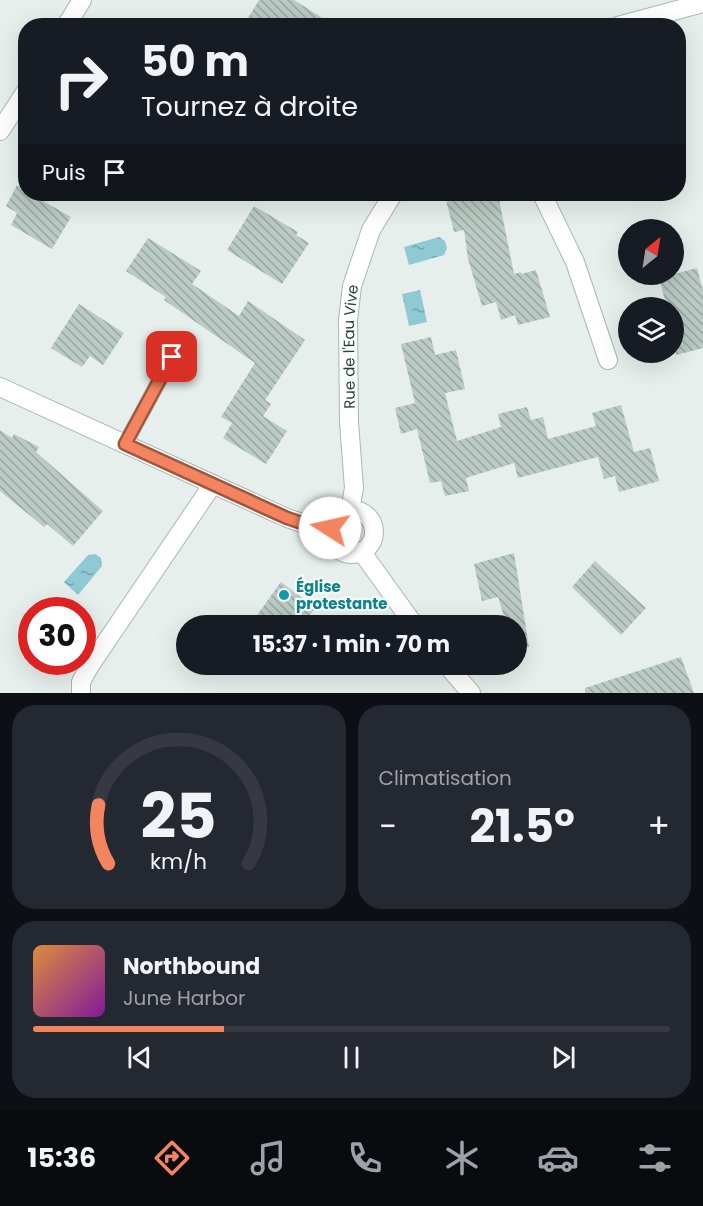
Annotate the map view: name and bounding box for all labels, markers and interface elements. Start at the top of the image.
text: 50 m [141,32,249,91]
icon: right [42,42,120,120]
text: Tournez à droite [141,88,358,125]
icon: arrive [98,156,131,189]
text: Puis [42,157,86,188]
north arrow [618,219,684,285]
map controls [618,219,684,363]
street label: Rue de l'Eau Vive [337,283,363,409]
button: layers [618,297,684,363]
pin [146,331,197,382]
icon: arrive [155,340,188,373]
position arrow [298,496,362,560]
place label: Église protestante [296,576,388,614]
marker: Église protestante [277,588,291,602]
speed limit sign: 30 [18,597,96,675]
text: 15:37 · 1 min · 70 m [253,629,450,660]
text: Climatisation [379,764,512,792]
text: 25 [141,772,217,860]
text: 21.5° [469,795,575,858]
text: − [379,803,397,850]
text: + [647,803,670,850]
text: km/h [150,846,207,877]
text: Northbound [123,951,260,982]
text: June Harbor [123,984,246,1012]
icon: previous [123,1041,156,1074]
icon: pause [335,1041,368,1074]
icon: next [547,1041,580,1074]
icon: directions [151,1137,193,1179]
icon: music [247,1137,289,1179]
icon: phone [344,1137,386,1179]
icon: climate [441,1137,483,1179]
icon: car [537,1137,579,1179]
icon: filters [634,1137,676,1179]
text: 15:36 [27,1139,96,1176]

